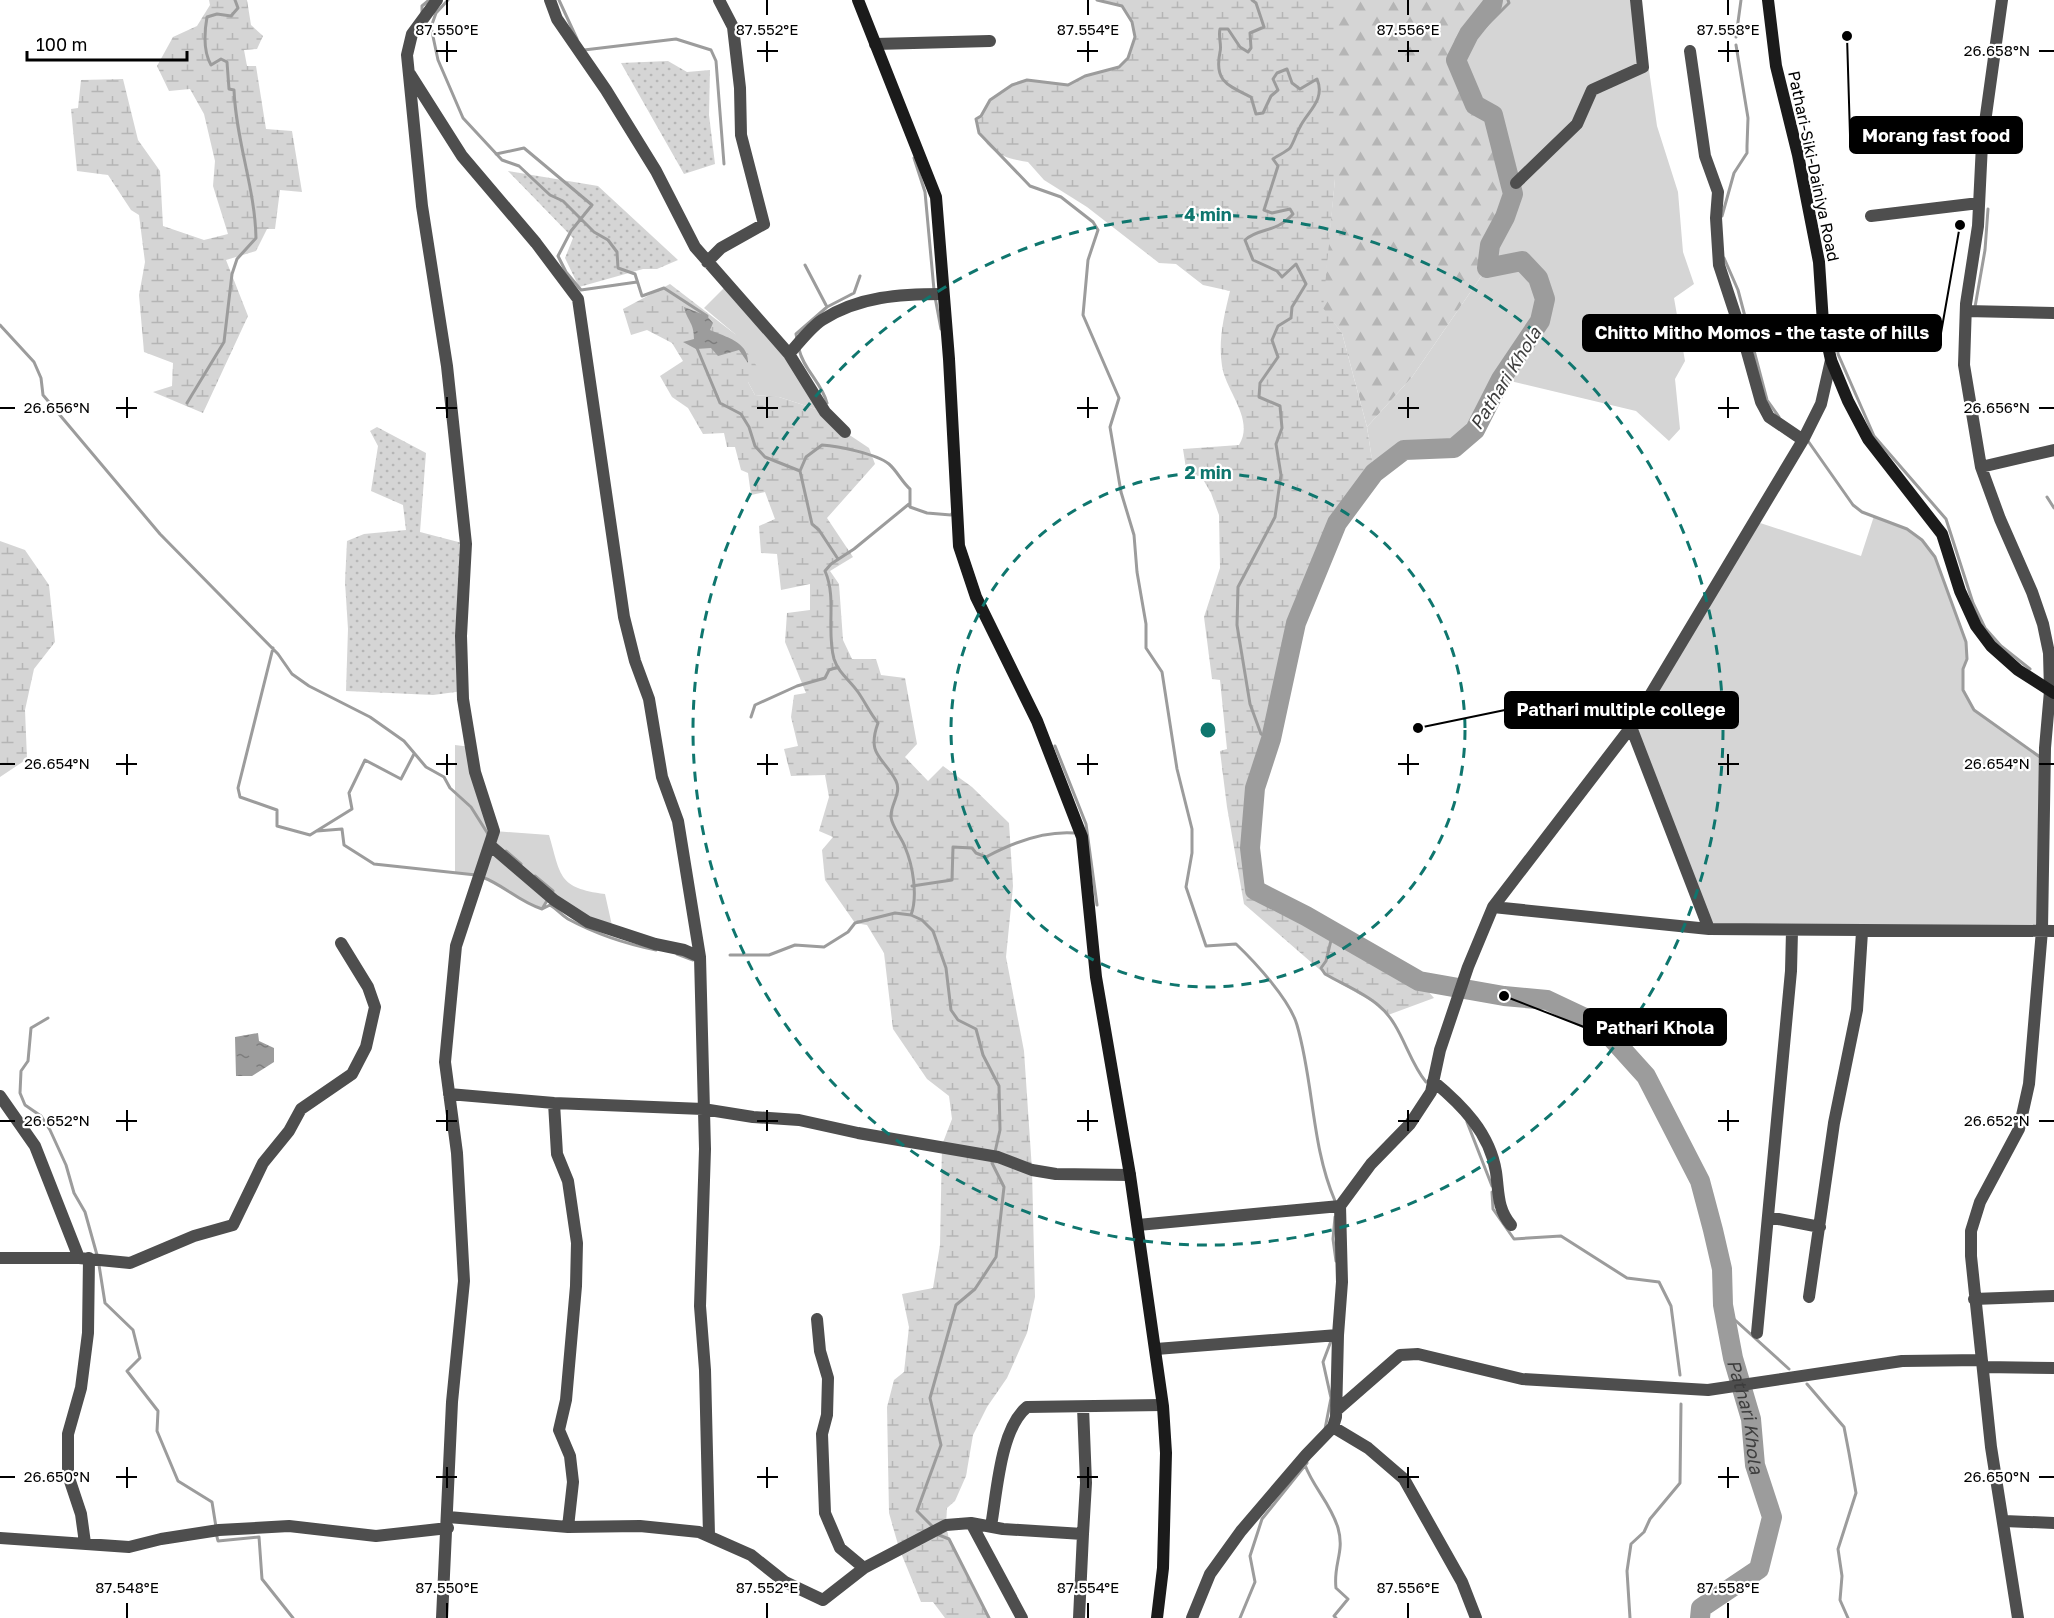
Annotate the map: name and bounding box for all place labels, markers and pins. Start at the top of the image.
callout: Morang fast food [1850,117,2022,153]
callout: Chitto Mitho Momos - the taste of hills [1583,315,1941,351]
callout: Pathari multiple college [1505,692,1738,728]
centre of rings [1198,720,1218,740]
callout: Pathari Khola [1584,1009,1726,1045]

